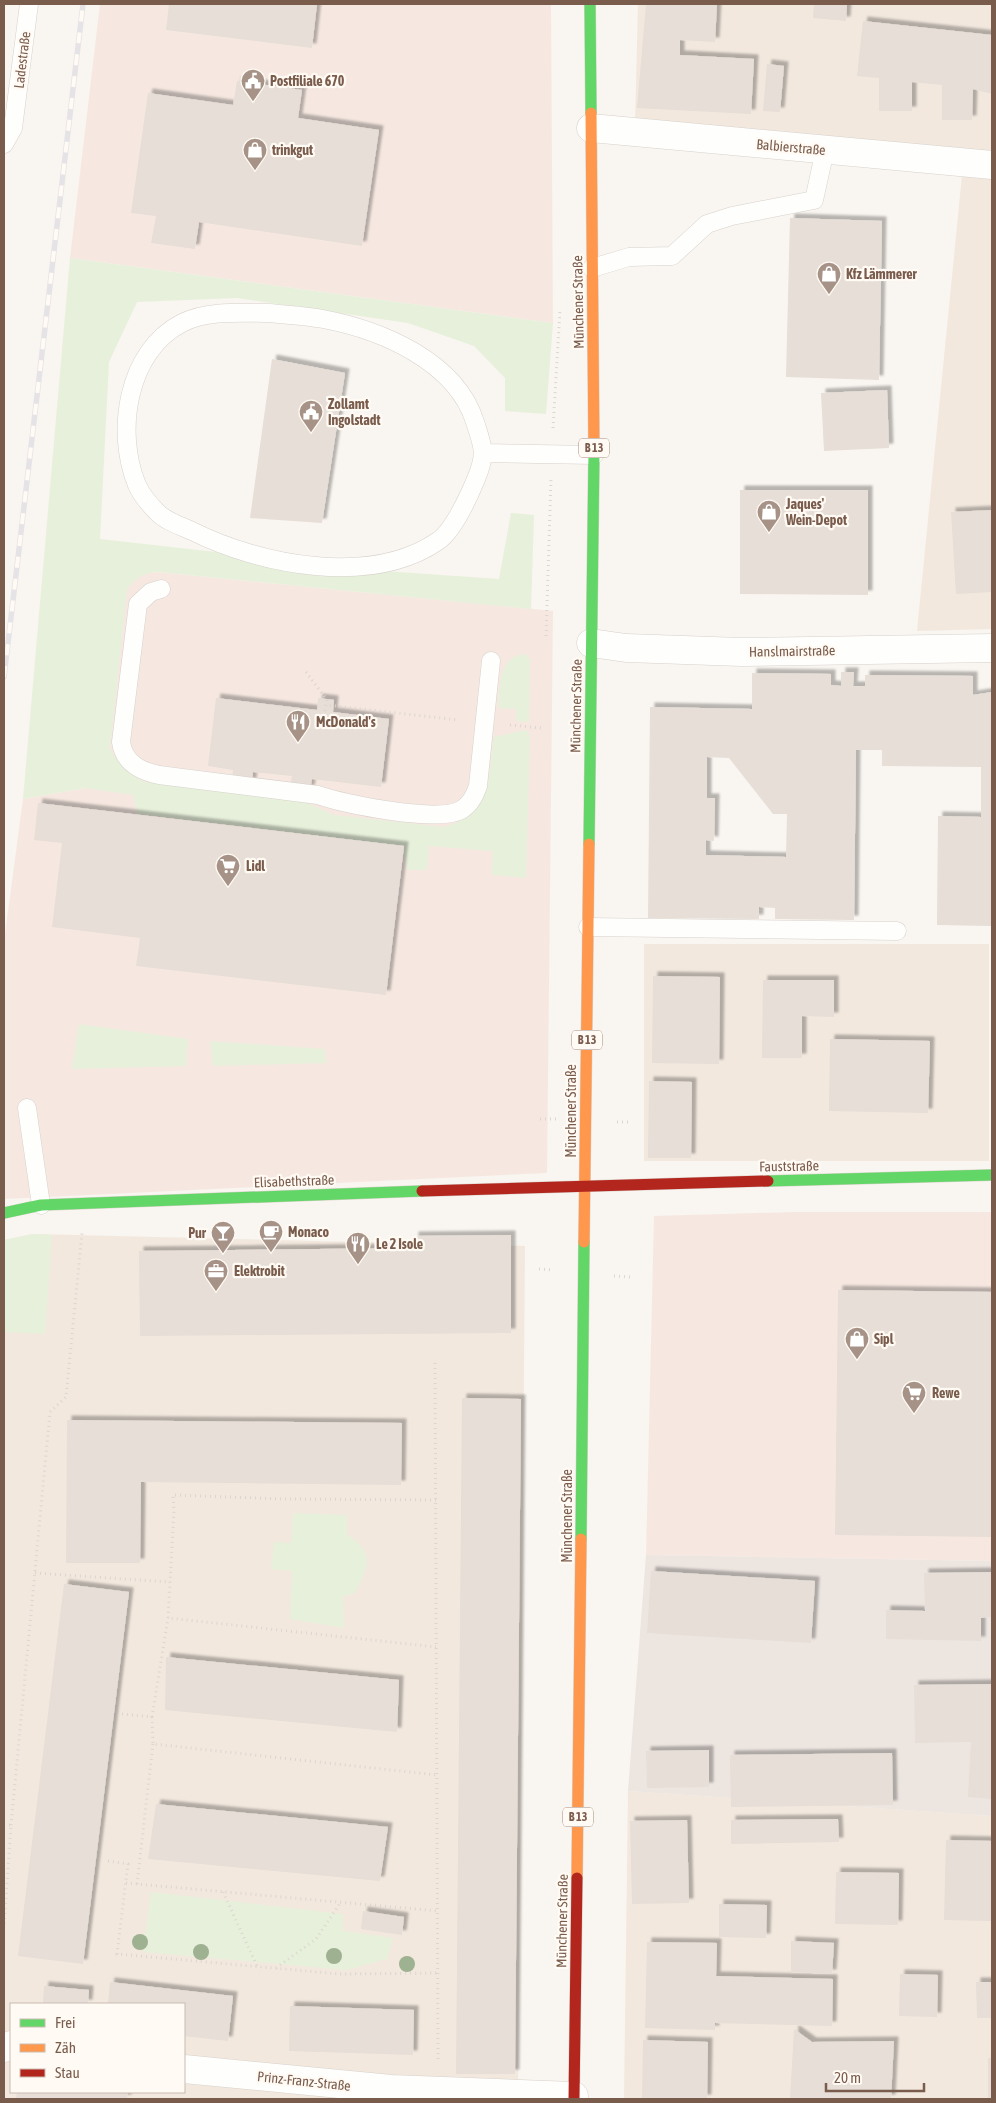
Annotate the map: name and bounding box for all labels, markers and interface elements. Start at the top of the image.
street label: Ladestraße [11,31,33,89]
public building icon: Postfiliale 670 [240,68,266,102]
place label: Postfiliale 670 [270,73,345,89]
street label: Balbierstraße [756,136,826,158]
shop icon: trinkgut [242,137,268,171]
place label: trinkgut [271,142,313,158]
street label: Münchener Straße [569,255,587,349]
shop icon: Kfz Lämmerer [816,261,842,295]
place label: Kfz Lämmerer [846,266,918,282]
place label: Zollamt Ingolstadt [328,396,381,428]
public building icon: Zollamt Ingolstadt [298,399,324,433]
road number: B 13 [579,438,609,458]
place label: Jaques' Wein-Depot [785,496,847,528]
shop icon: Jaques' Wein-Depot [756,499,782,533]
street label: Hanslmairstraße [749,642,835,660]
street label: Münchener Straße [567,659,585,753]
restaurant icon: McDonald's [285,709,311,743]
place label: McDonald's [316,714,376,730]
supermarket icon: Lidl [215,853,241,887]
place label: Lidl [246,858,265,874]
road number: B 13 [572,1030,602,1050]
street label: Münchener Straße [563,1064,579,1158]
street label: Fauststraße [759,1157,819,1175]
street label: Elisabethstraße [254,1172,334,1190]
cafe icon: Monaco [258,1219,284,1253]
bar icon: Pur [210,1220,236,1254]
place label: Monaco [288,1224,329,1240]
place label: Pur [188,1225,207,1241]
restaurant icon: Le 2 Isole [345,1231,371,1265]
place label: Le 2 Isole [376,1236,423,1252]
office icon: Elektrobit [203,1258,229,1292]
place label: Elektrobit [234,1263,285,1279]
shop icon: Sipl [844,1326,870,1360]
place label: Sipl [874,1331,894,1347]
supermarket icon: Rewe [901,1380,927,1414]
place label: Rewe [932,1385,960,1401]
street label: Münchener Straße [559,1469,575,1563]
road number: B 13 [563,1808,593,1826]
street label: Münchener Straße [553,1874,571,1968]
legend [10,2003,185,2093]
text: Frei [55,2014,75,2031]
text: Zäh [55,2039,76,2056]
scale bar [826,2060,924,2092]
text: Stau [55,2064,80,2081]
street label: Prinz-Franz-Straße [257,2068,351,2094]
text: 20 m [834,2069,861,2086]

